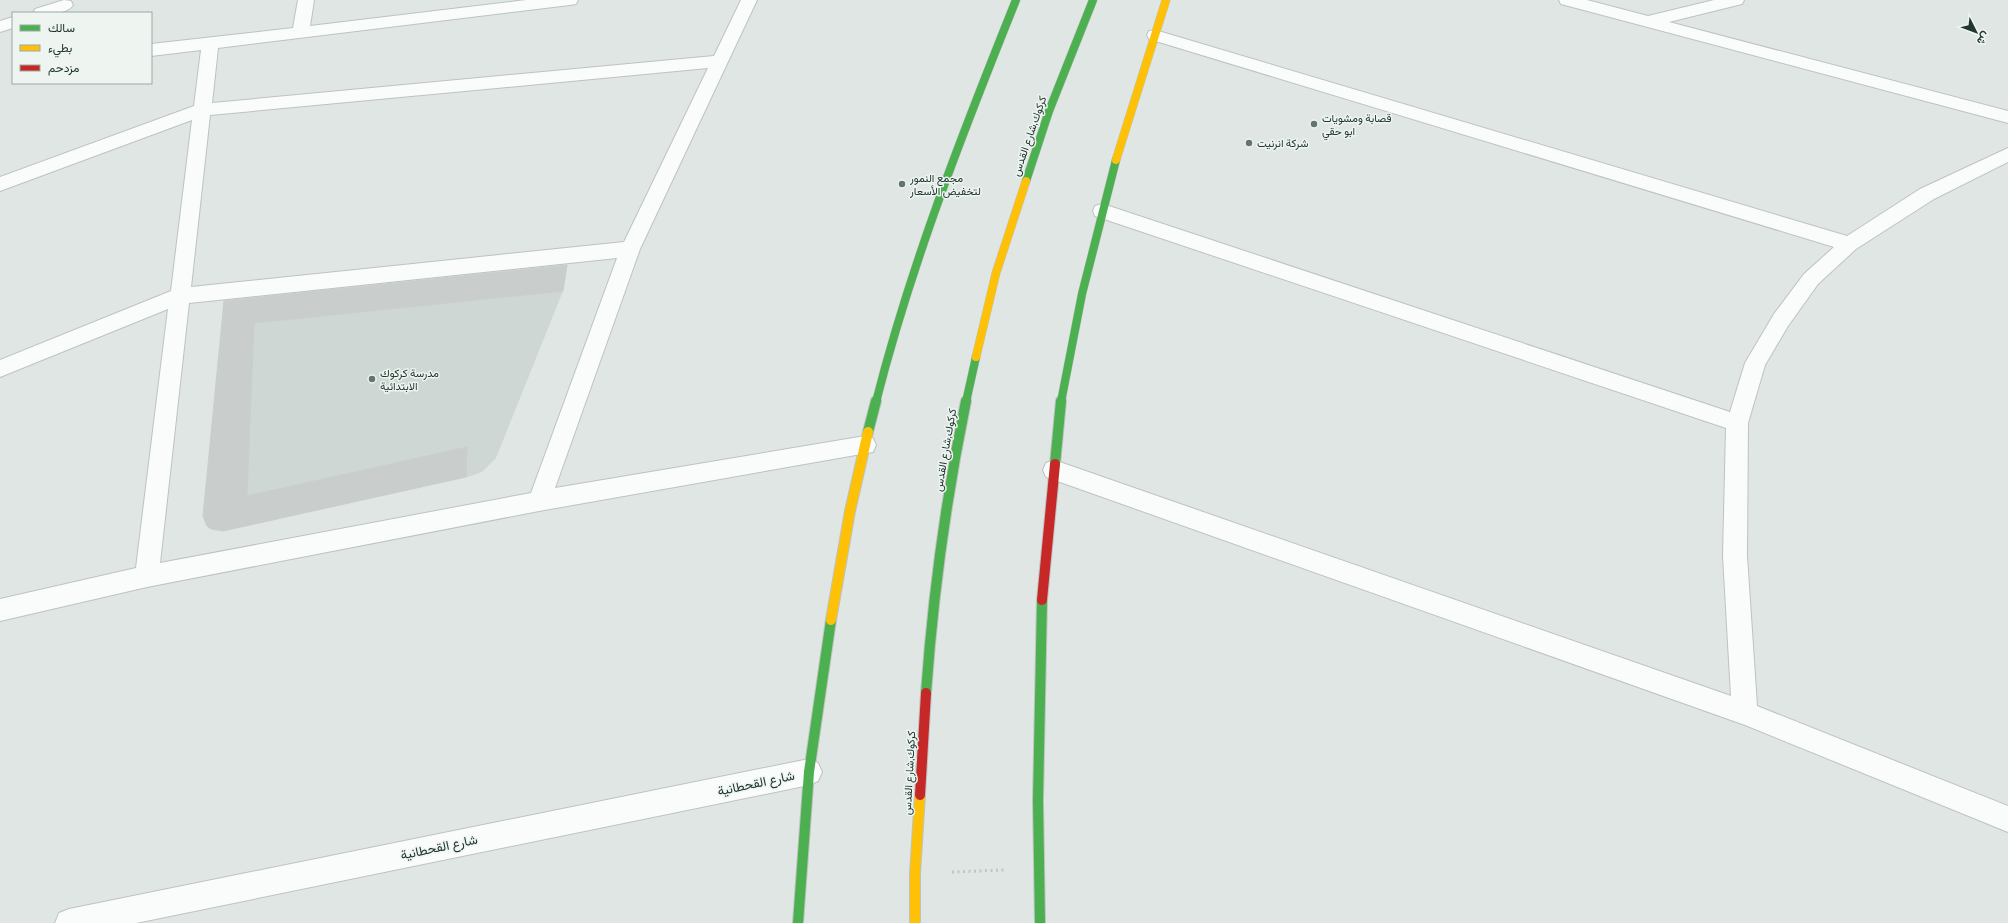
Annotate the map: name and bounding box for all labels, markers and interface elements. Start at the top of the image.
legend [12,12,152,84]
north arrow [1956,12,1996,52]
text: سالك [48,20,75,35]
text: ش [1974,29,1993,48]
text: بطيء [48,40,72,58]
text: مزدحم [48,60,79,76]
street label: كركوك,شارع القدس [1009,94,1050,178]
place label: قصابة ومشويات ابو حقي [1322,111,1392,141]
marker: قصابة ومشويات ابو حقي [1309,119,1319,129]
place label: شركة انرنيت [1257,136,1309,150]
marker: شركة انرنيت [1244,138,1254,148]
place label: مجمع النمور لتخفيض الأسعار [909,171,981,198]
marker: مجمع النمور لتخفيض الأسعار [897,179,907,189]
place label: مدرسة كركوك الابتدائية [380,366,439,393]
marker: مدرسة كركوك الابتدائية [367,374,377,384]
street label: كركوك,شارع القدس [931,407,960,493]
street label: كركوك,شارع القدس [900,731,919,815]
street label: شارع القحطانية [716,767,796,800]
street label: شارع القحطانية [399,831,479,864]

